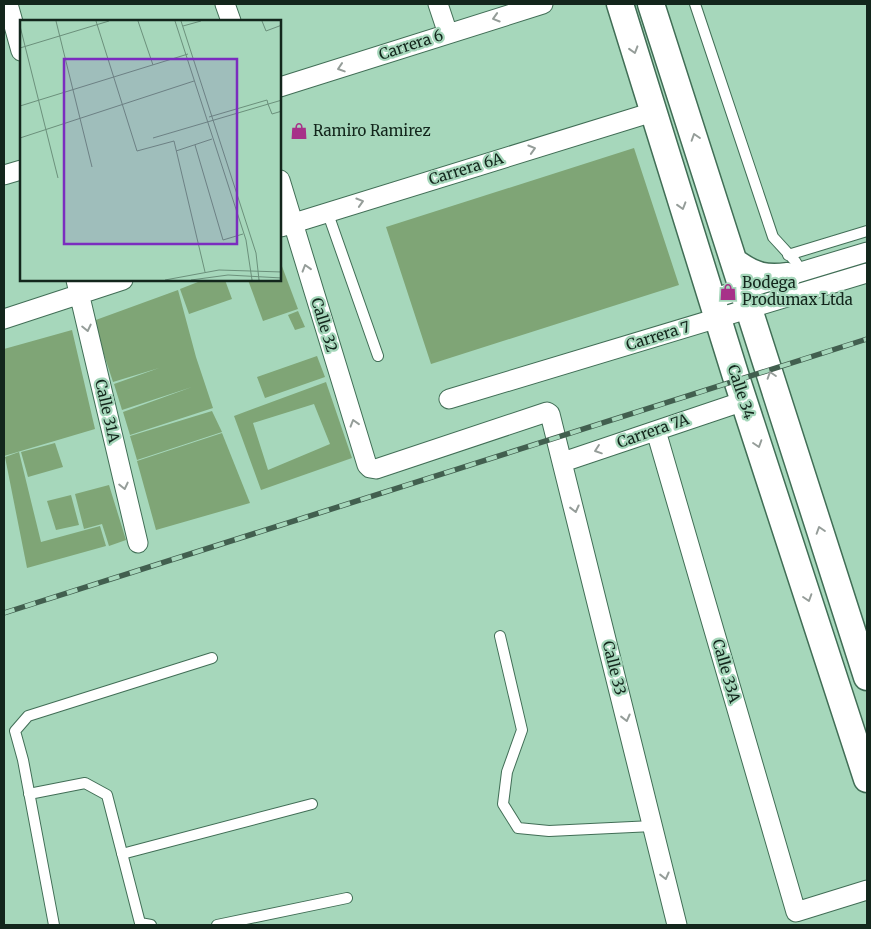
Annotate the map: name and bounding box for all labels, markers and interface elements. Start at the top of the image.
one-way arrow [492,13,501,23]
inset map [20,20,281,281]
street label: Carrera 6 [376,25,445,64]
one-way arrow [629,46,639,54]
one-way arrow [337,62,346,72]
shop icon: Ramiro Ramirez [289,121,309,141]
place label: Ramiro Ramirez [313,121,431,140]
one-way arrow [690,134,700,142]
one-way arrow [527,145,535,155]
street label: Carrera 6A [426,148,506,189]
one-way arrow [355,197,363,207]
one-way arrow [677,201,687,209]
one-way arrow [302,264,312,272]
place label: Bodega Produmax Ltda [742,273,853,309]
shop icon: Bodega Produmax Ltda [718,282,738,302]
street label: Calle 32 [307,295,342,354]
street label: Carrera 7 [624,317,692,354]
one-way arrow [81,323,92,332]
street label: Calle 34 [724,362,759,422]
one-way arrow [766,372,776,380]
street label: Calle 31A [91,377,124,445]
street label: Carrera 7A [614,409,692,452]
one-way arrow [349,419,359,428]
one-way arrow [752,439,762,448]
one-way arrow [594,444,603,454]
one-way arrow [118,481,129,490]
one-way arrow [569,505,580,514]
one-way arrow [816,527,826,535]
one-way arrow [803,594,813,602]
street label: Calle 33A [708,637,745,705]
street label: Calle 33 [599,639,630,697]
one-way arrow [620,714,631,723]
one-way arrow [659,871,670,880]

